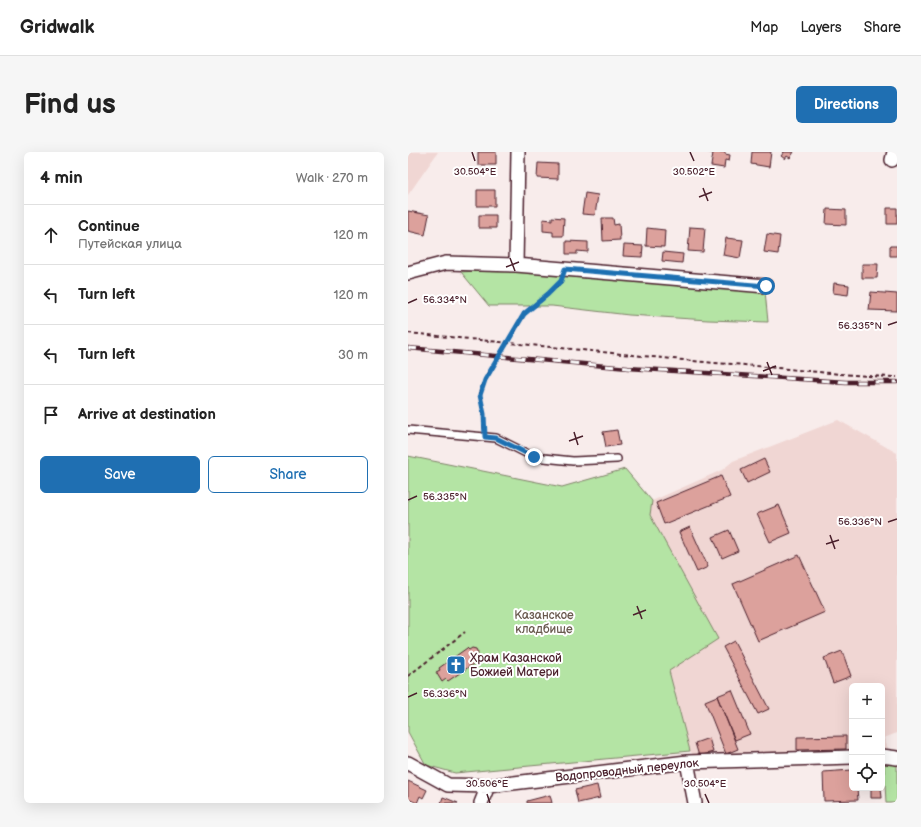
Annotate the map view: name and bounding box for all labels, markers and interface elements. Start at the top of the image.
text: Gridwalk [20,16,95,39]
text: Map [750,19,778,36]
text: Layers [800,19,842,36]
text: Share [864,19,901,36]
button: Directions [796,86,897,123]
text: Find us [24,88,116,121]
text: 30.504°E [454,166,497,178]
text: 30.502°E [673,166,716,178]
text: 4 min [40,168,83,188]
text: Walk · 270 m [296,170,368,186]
text: Continue [78,217,140,236]
icon: ahead [40,224,62,246]
text: 120 m [333,227,368,243]
text: Путейская улица [78,236,182,252]
route start [757,277,775,295]
icon: left [40,284,62,306]
text: Turn left [78,285,135,304]
text: 120 m [333,287,368,303]
text: 56.334°N [423,294,467,306]
text: 56.335°N [838,320,882,332]
icon: left [40,344,62,366]
text: Turn left [78,345,135,364]
text: 30 m [338,347,368,363]
icon: arrive [40,404,62,426]
text: Arrive at destination [78,405,216,424]
route end [525,448,543,466]
button: Save [40,456,200,493]
button: Share [208,456,368,493]
text: 56.335°N [423,491,467,503]
text: 56.336°N [838,516,882,528]
park label: Казанское кладбище [514,608,574,637]
place label: Храм Казанской Божией Матери [470,651,562,680]
church icon: Храм Казанской Божией Матери [445,654,467,676]
map controls [849,683,885,791]
button: + [849,683,885,719]
text: 56.336°N [423,688,467,700]
button: − [849,719,885,755]
street label: Водопроводный переулок [555,755,700,785]
button: locate [849,755,885,791]
text: 30.506°E [466,778,509,790]
text: 30.504°E [684,778,727,790]

